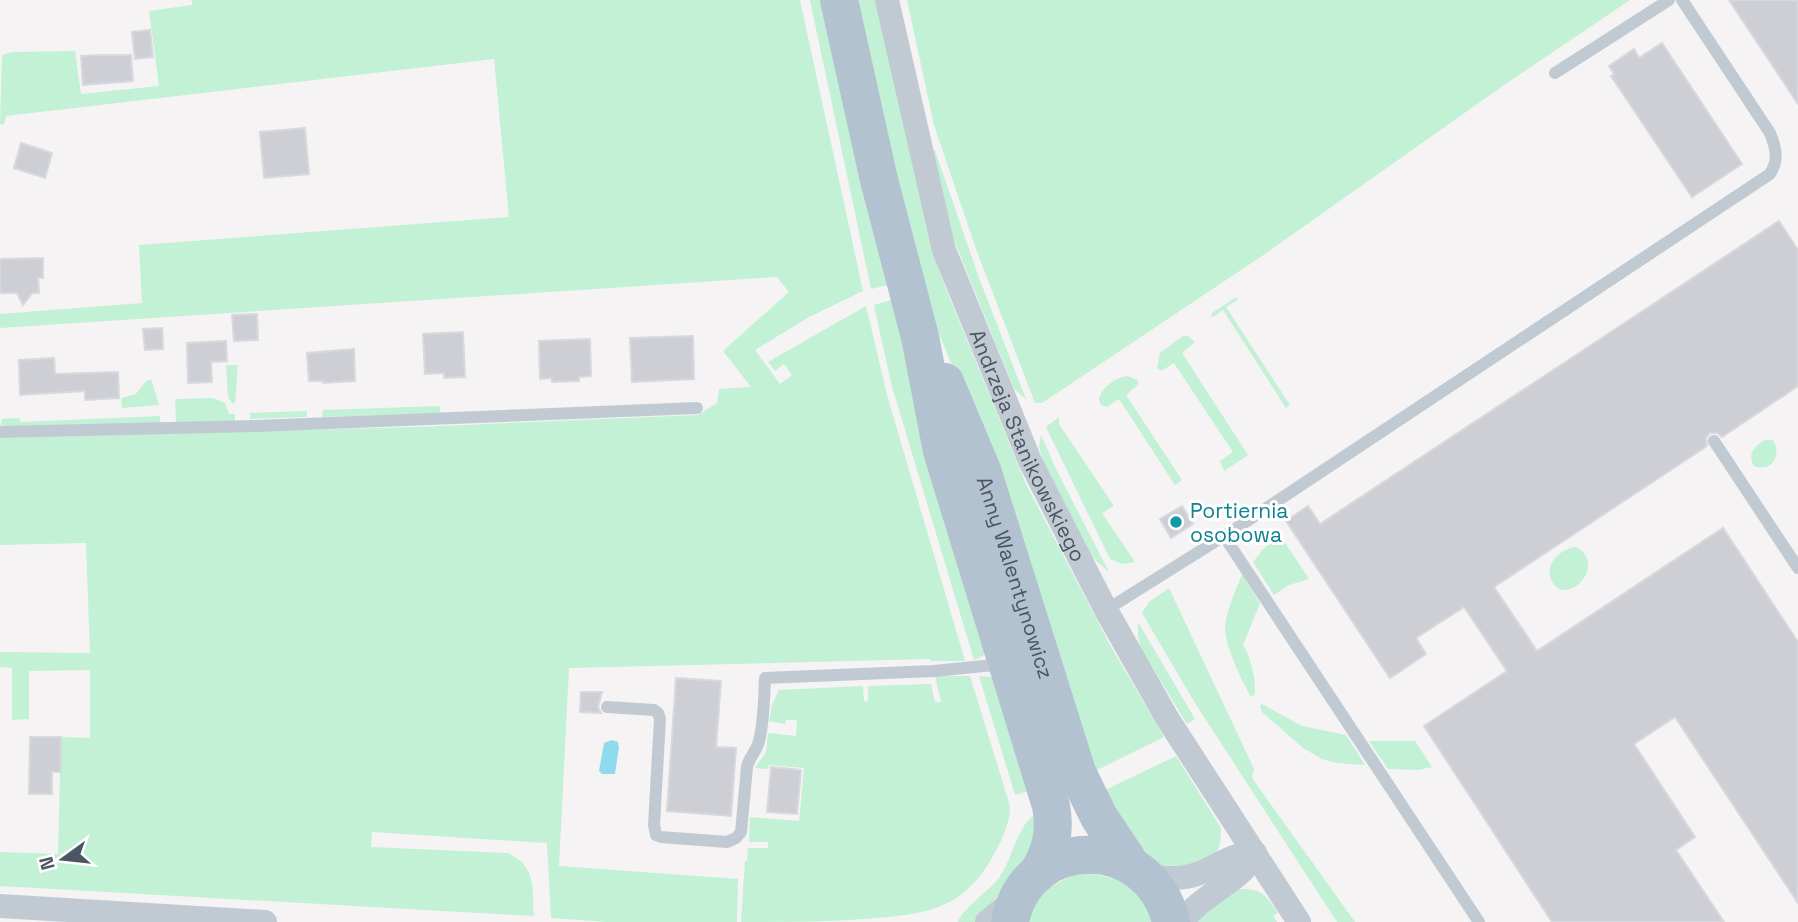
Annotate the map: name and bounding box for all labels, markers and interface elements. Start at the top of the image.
street label: Andrzeja Stanikowskiego [964,325,1092,566]
street label: Anny Walentynowicz [971,473,1060,682]
place label: Portiernia osobowa [1190,497,1288,548]
marker: Portiernia osobowa [1168,514,1184,530]
north arrow [28,824,98,894]
text: N [33,854,61,873]

